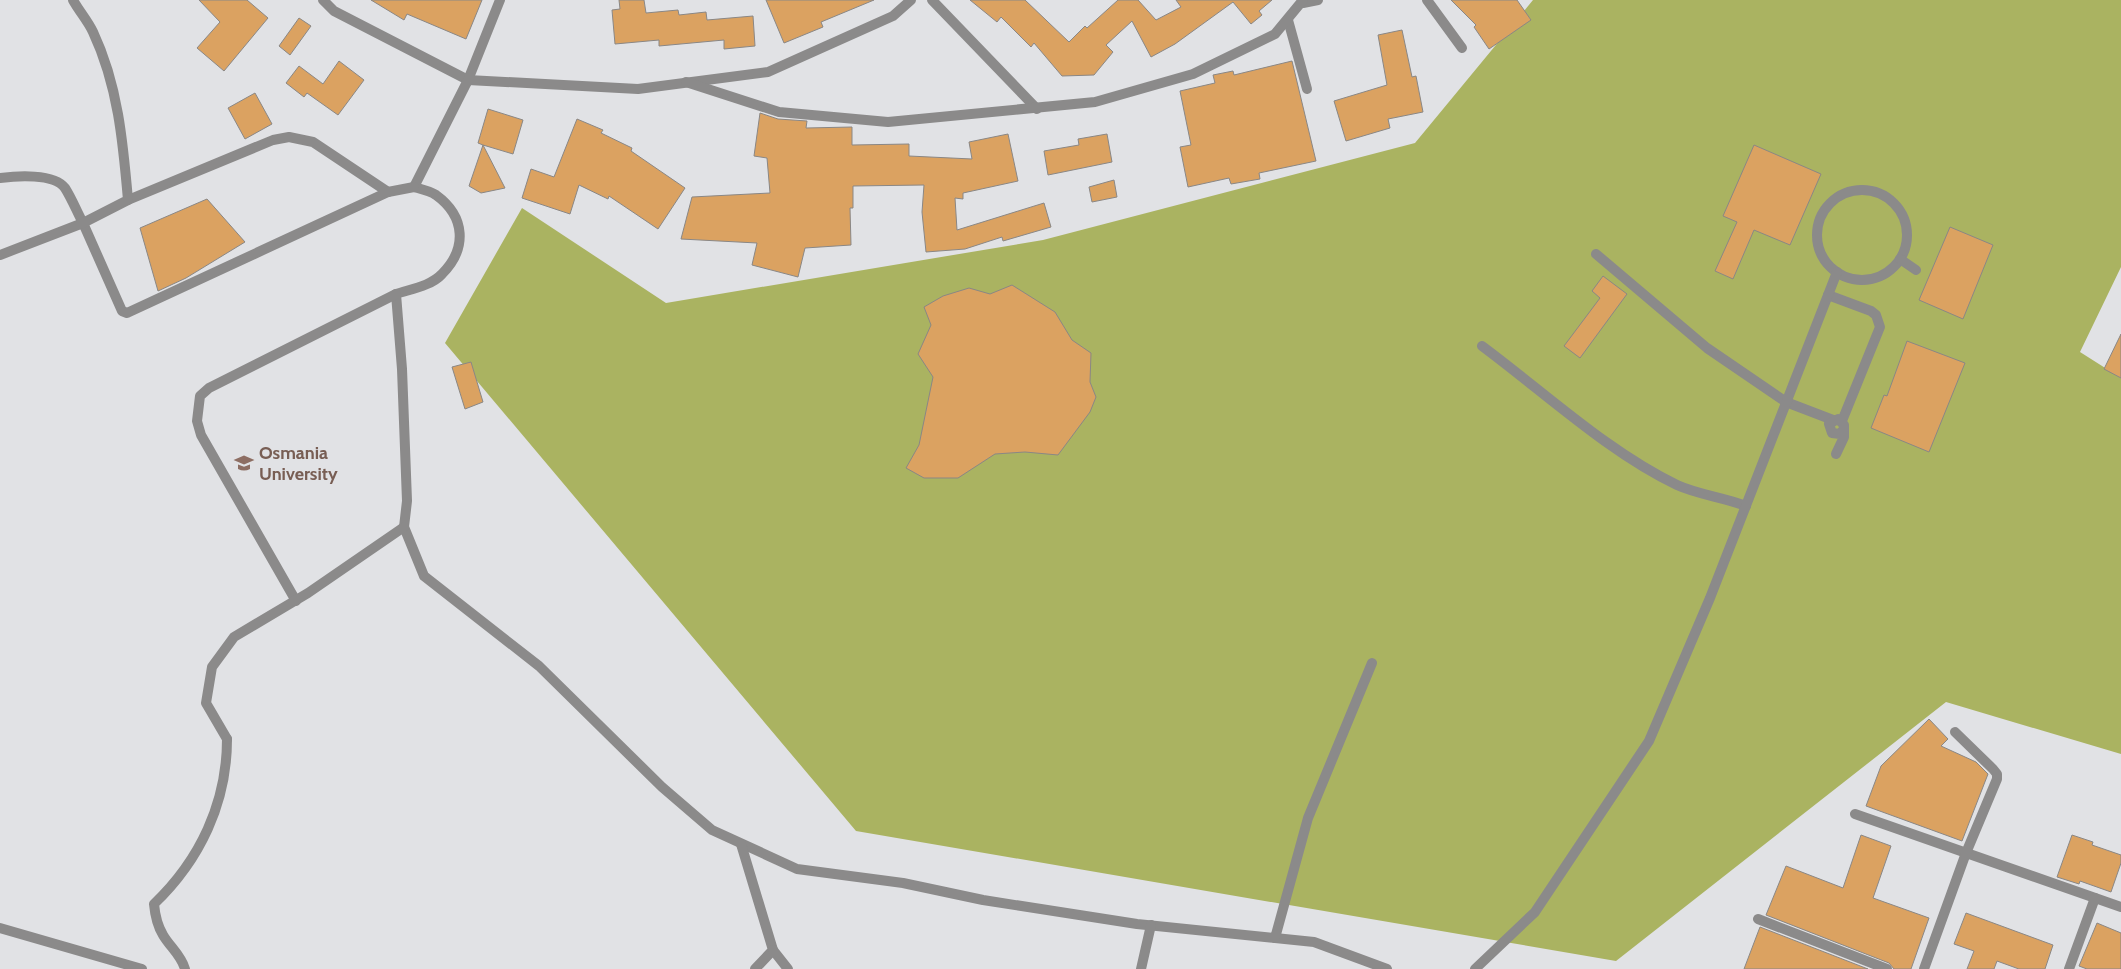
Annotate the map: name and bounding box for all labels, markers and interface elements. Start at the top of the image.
place label: Osmania University [259,442,338,485]
school or university icon: Osmania University [233,452,255,474]

